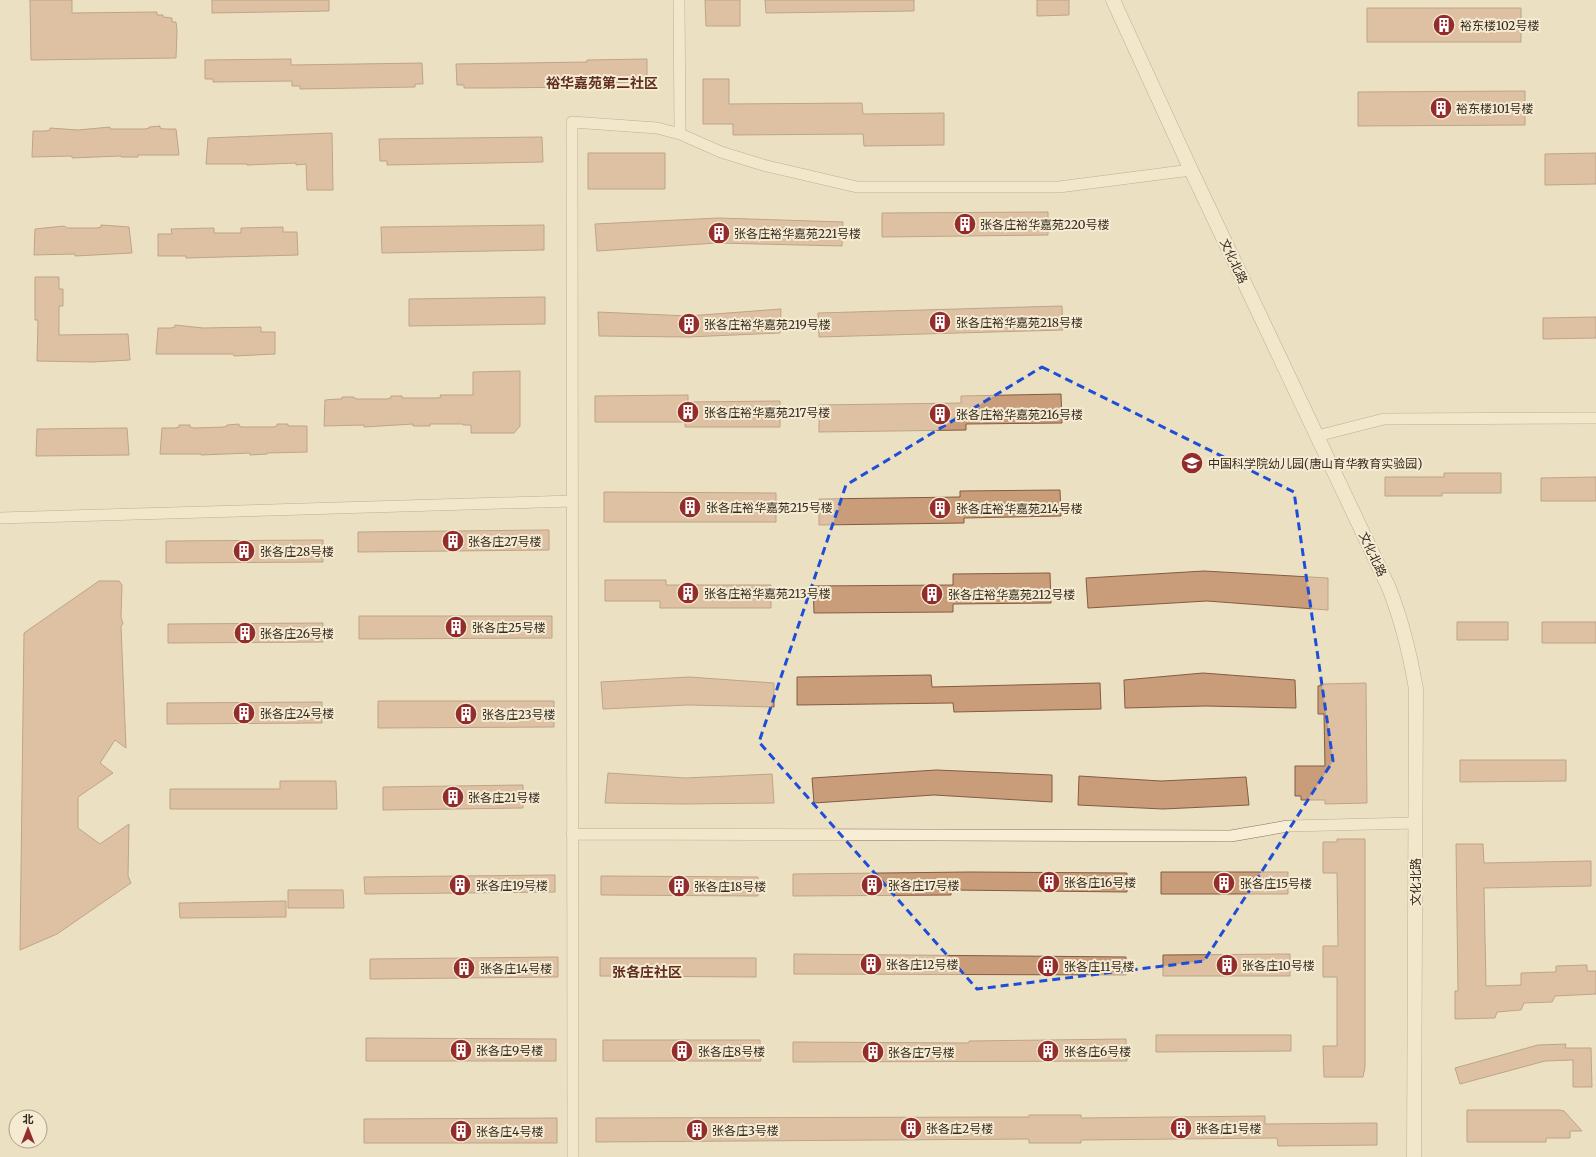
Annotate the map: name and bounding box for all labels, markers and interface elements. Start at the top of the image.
building icon: 裕东楼102号楼 [1431,12,1457,38]
place label: 裕东楼102号楼 [1460,18,1539,33]
district label: 裕华嘉苑第二社区 [546,74,658,92]
building icon: 裕东楼101号楼 [1428,95,1454,121]
place label: 裕东楼101号楼 [1456,101,1534,116]
building icon: 张各庄裕华嘉苑220号楼 [952,211,978,237]
place label: 张各庄裕华嘉苑220号楼 [980,217,1110,232]
building icon: 张各庄裕华嘉苑221号楼 [706,220,732,246]
place label: 张各庄裕华嘉苑221号楼 [734,226,861,241]
street label: 文化北路 [1217,236,1251,286]
building icon: 张各庄裕华嘉苑218号楼 [927,309,953,335]
building icon: 张各庄裕华嘉苑219号楼 [676,311,702,337]
place label: 张各庄裕华嘉苑218号楼 [956,315,1083,330]
place label: 张各庄裕华嘉苑219号楼 [704,317,831,332]
building icon: 张各庄裕华嘉苑217号楼 [675,399,701,425]
building icon: 张各庄裕华嘉苑216号楼 [927,401,953,427]
place label: 张各庄裕华嘉苑217号楼 [704,405,830,420]
place label: 张各庄裕华嘉苑216号楼 [956,407,1083,422]
school or university icon: 中国科学院幼儿园(唐山育华教育实验园) [1179,450,1205,476]
place label: 中国科学院幼儿园(唐山育华教育实验园) [1208,456,1422,471]
building icon: 张各庄裕华嘉苑215号楼 [677,494,703,520]
building icon: 张各庄裕华嘉苑214号楼 [927,495,953,521]
place label: 张各庄裕华嘉苑215号楼 [706,500,833,515]
place label: 张各庄裕华嘉苑214号楼 [956,501,1083,516]
building icon: 张各庄27号楼 [440,528,466,554]
street label: 文化北路 [1356,529,1390,579]
place label: 张各庄27号楼 [468,534,542,549]
building icon: 张各庄28号楼 [231,538,257,564]
place label: 张各庄28号楼 [260,544,334,559]
building icon: 张各庄裕华嘉苑213号楼 [675,580,701,606]
building icon: 张各庄裕华嘉苑212号楼 [919,581,945,607]
place label: 张各庄裕华嘉苑213号楼 [704,586,831,601]
place label: 张各庄裕华嘉苑212号楼 [948,587,1075,602]
building icon: 张各庄25号楼 [443,614,469,640]
building icon: 张各庄26号楼 [232,620,258,646]
place label: 张各庄25号楼 [472,620,546,635]
place label: 张各庄26号楼 [260,626,334,641]
building icon: 张各庄24号楼 [231,700,257,726]
building icon: 张各庄23号楼 [453,701,479,727]
place label: 张各庄24号楼 [260,706,334,721]
place label: 张各庄23号楼 [482,707,556,722]
building icon: 张各庄21号楼 [440,784,466,810]
place label: 张各庄21号楼 [468,790,540,805]
street label: 文化北路 [1408,858,1423,906]
building icon: 张各庄16号楼 [1036,869,1062,895]
building icon: 张各庄15号楼 [1211,870,1237,896]
building icon: 张各庄19号楼 [447,872,473,898]
building icon: 张各庄17号楼 [859,872,885,898]
building icon: 张各庄18号楼 [666,873,692,899]
place label: 张各庄16号楼 [1064,875,1136,890]
place label: 张各庄15号楼 [1240,876,1312,891]
place label: 张各庄19号楼 [476,878,548,893]
place label: 张各庄17号楼 [888,878,960,893]
place label: 张各庄18号楼 [694,879,766,894]
building icon: 张各庄12号楼 [858,951,884,977]
building icon: 张各庄10号楼 [1214,952,1240,978]
building icon: 张各庄11号楼 [1035,953,1061,979]
building icon: 张各庄14号楼 [451,955,477,981]
place label: 张各庄12号楼 [886,957,958,972]
place label: 张各庄10号楼 [1242,958,1315,973]
place label: 张各庄11号楼 [1064,959,1135,974]
place label: 张各庄14号楼 [480,961,552,976]
district label: 张各庄社区 [612,963,682,981]
building icon: 张各庄9号楼 [448,1037,474,1063]
building icon: 张各庄8号楼 [669,1038,695,1064]
building icon: 张各庄6号楼 [1035,1038,1061,1064]
building icon: 张各庄7号楼 [860,1039,886,1065]
place label: 张各庄9号楼 [476,1043,543,1058]
place label: 张各庄8号楼 [698,1044,765,1059]
place label: 张各庄6号楼 [1064,1044,1131,1059]
place label: 张各庄7号楼 [888,1045,955,1060]
north arrow [8,1109,48,1149]
text: 北 [23,1112,34,1126]
building icon: 张各庄2号楼 [898,1115,924,1141]
building icon: 张各庄1号楼 [1168,1115,1194,1141]
building icon: 张各庄3号楼 [684,1117,710,1143]
building icon: 张各庄4号楼 [448,1118,474,1144]
place label: 张各庄2号楼 [926,1121,993,1136]
place label: 张各庄1号楼 [1196,1121,1261,1136]
place label: 张各庄3号楼 [712,1123,779,1138]
place label: 张各庄4号楼 [476,1124,543,1139]

